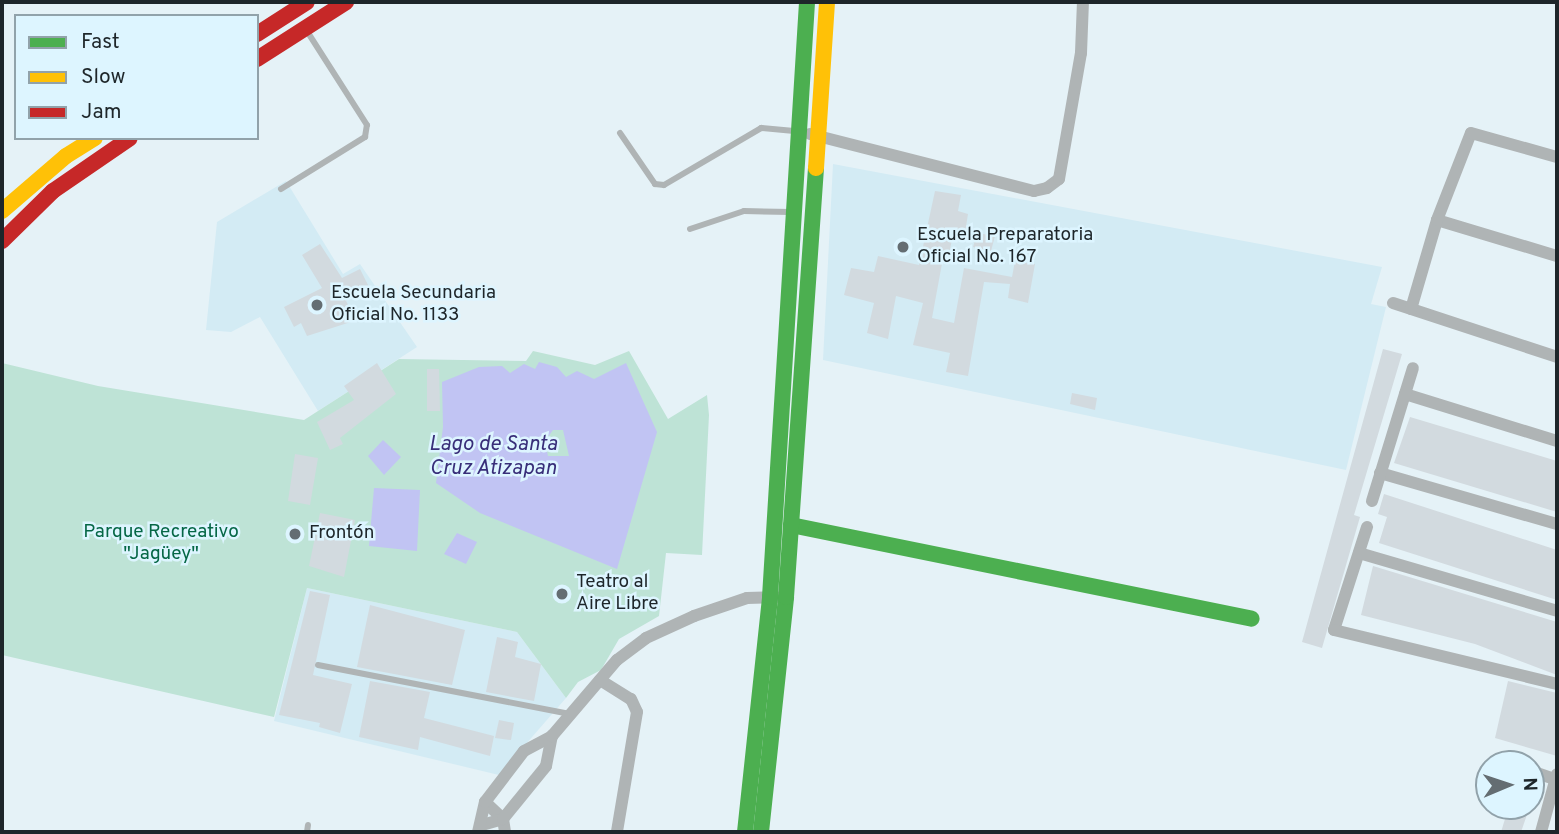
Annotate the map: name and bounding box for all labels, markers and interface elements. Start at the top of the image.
legend [14,14,259,140]
text: Fast [81,29,120,56]
text: Slow [81,64,126,91]
text: Jam [81,99,122,126]
place label: Escuela Preparatoria Oficial No. 167 [917,225,1093,269]
marker: Escuela Preparatoria Oficial No. 167 [895,239,911,255]
place label: Escuela Secundaria Oficial No. 1133 [331,283,496,327]
marker: Escuela Secundaria Oficial No. 1133 [309,297,325,313]
water label: Lago de Santa Cruz Atizapan [429,432,557,482]
park label: Parque Recreativo "Jagüey" [83,522,239,566]
place label: Frontón [309,523,374,545]
marker: Frontón [287,526,303,542]
place label: Teatro al Aire Libre [576,572,658,616]
marker: Teatro al Aire Libre [554,586,570,602]
north arrow [1475,750,1545,820]
text: N [1517,777,1541,792]

